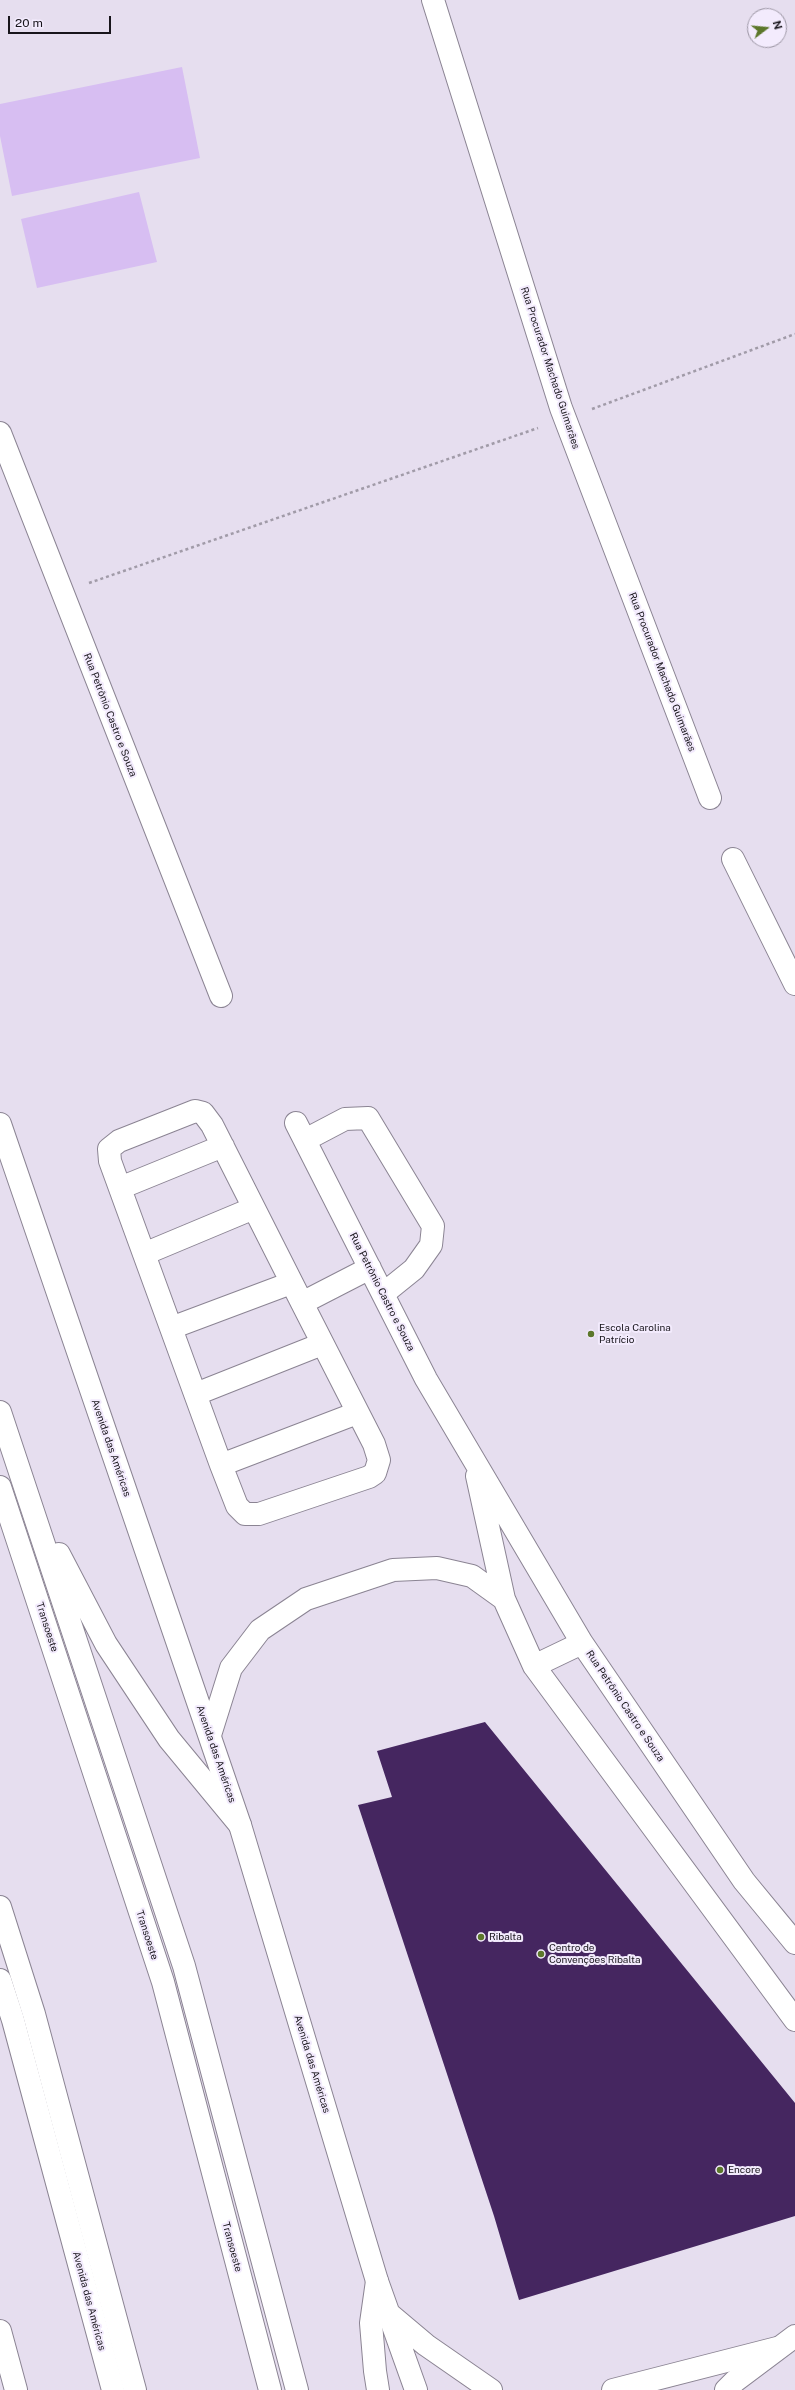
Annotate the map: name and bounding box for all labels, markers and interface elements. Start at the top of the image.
scale bar [10,8,113,34]
north arrow [747,8,787,48]
text: 20 m [15,16,43,30]
text: N [771,19,785,31]
street label: Rua Procurador Machado Guimarães [518,285,582,451]
street label: Rua Procurador Machado Guimarães [626,591,698,753]
street label: Rua Petrônio Castro e Souza [81,651,139,779]
street label: Rua Petrônio Castro e Souza [347,1231,417,1353]
place label: Escola Carolina Patrício [599,1322,671,1346]
marker: Escola Carolina Patrício [586,1329,596,1339]
street label: Avenida das Américas [89,1398,133,1498]
street label: Transoeste [33,1601,61,1653]
street label: Rua Petrônio Castro e Souza [583,1648,667,1764]
street label: Avenida das Américas [194,1704,238,1804]
street label: Transoeste [133,1909,161,1961]
place label: Ribalta [489,1931,522,1943]
marker: Ribalta [476,1932,486,1942]
place label: Centro de Convenções Ribalta [549,1942,640,1966]
marker: Centro de Convenções Ribalta [536,1949,546,1959]
street label: Avenida das Américas [291,2014,333,2114]
place label: Encore [728,2164,760,2176]
marker: Encore [715,2165,725,2175]
street label: Transoeste [220,2221,244,2273]
street label: Avenida das Américas [70,2250,108,2352]

